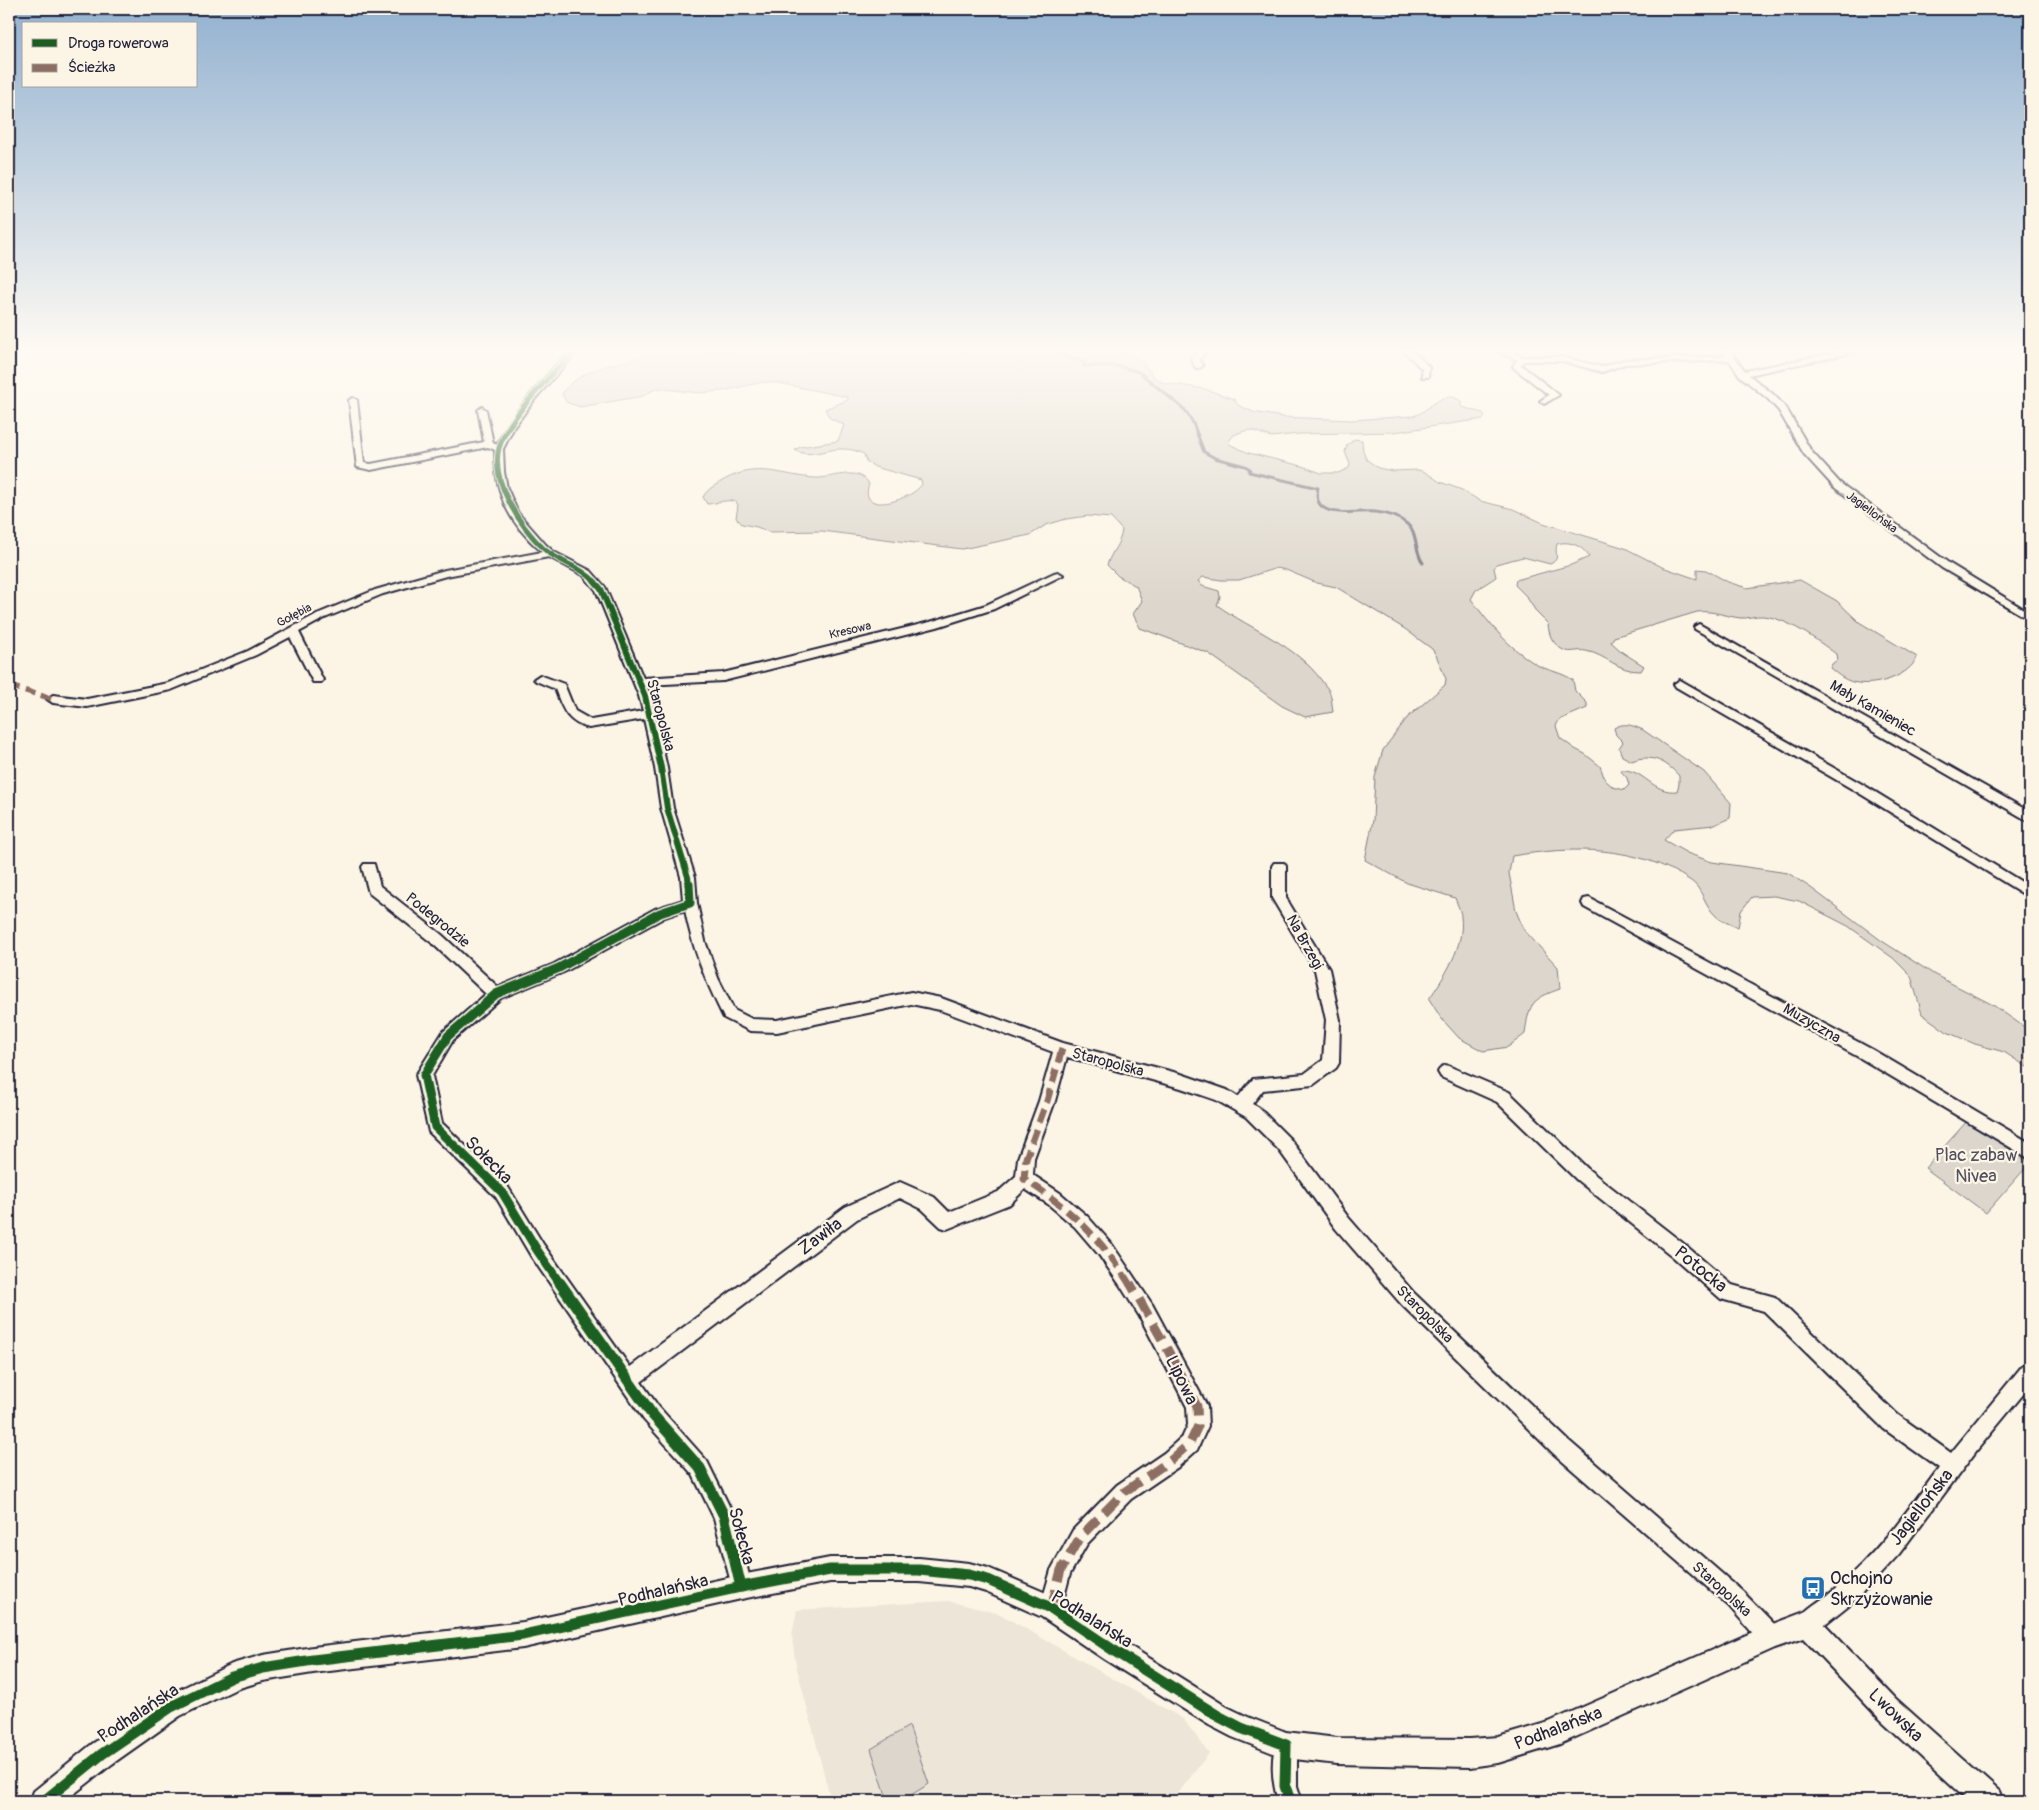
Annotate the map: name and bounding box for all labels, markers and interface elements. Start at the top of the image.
legend [22,22,198,88]
text: Droga rowerowa [68,34,169,53]
text: Ścieżka [68,58,116,77]
street label: Jagiellońska [1843,488,1901,537]
street label: Gołębia [274,600,315,631]
street label: Kresowa [828,618,873,643]
street label: Mały Kamieniec [1826,676,1920,741]
street label: Staropolska [642,677,679,753]
street label: Podegrodzie [402,889,474,952]
street label: Na Brzegi [1282,912,1327,973]
street label: Muzyczna [1780,999,1844,1048]
street label: Staropolska [1070,1044,1146,1081]
street label: Sołecka [460,1132,517,1189]
park label: Plac zabaw Nivea [1935,1144,2017,1188]
street label: Zawiła [794,1213,847,1260]
street label: Potocka [1670,1241,1732,1298]
street label: Staropolska [1392,1282,1457,1347]
street label: Lipowa [1160,1352,1203,1409]
street label: Jagiellońska [1884,1465,1958,1550]
street label: Sołecka [723,1505,760,1567]
street label: Staropolska [1688,1558,1755,1621]
place label: Ochojno Skrzyżowanie [1830,1567,1933,1611]
street label: Podhalańska [616,1569,711,1612]
bus stop icon: Ochojno Skrzyżowanie [1800,1575,1826,1601]
street label: Podhalańska [1047,1585,1137,1654]
street label: Podhalańska [93,1679,183,1748]
street label: Lwowska [1863,1684,1928,1747]
street label: Podhalańska [1511,1701,1605,1756]

